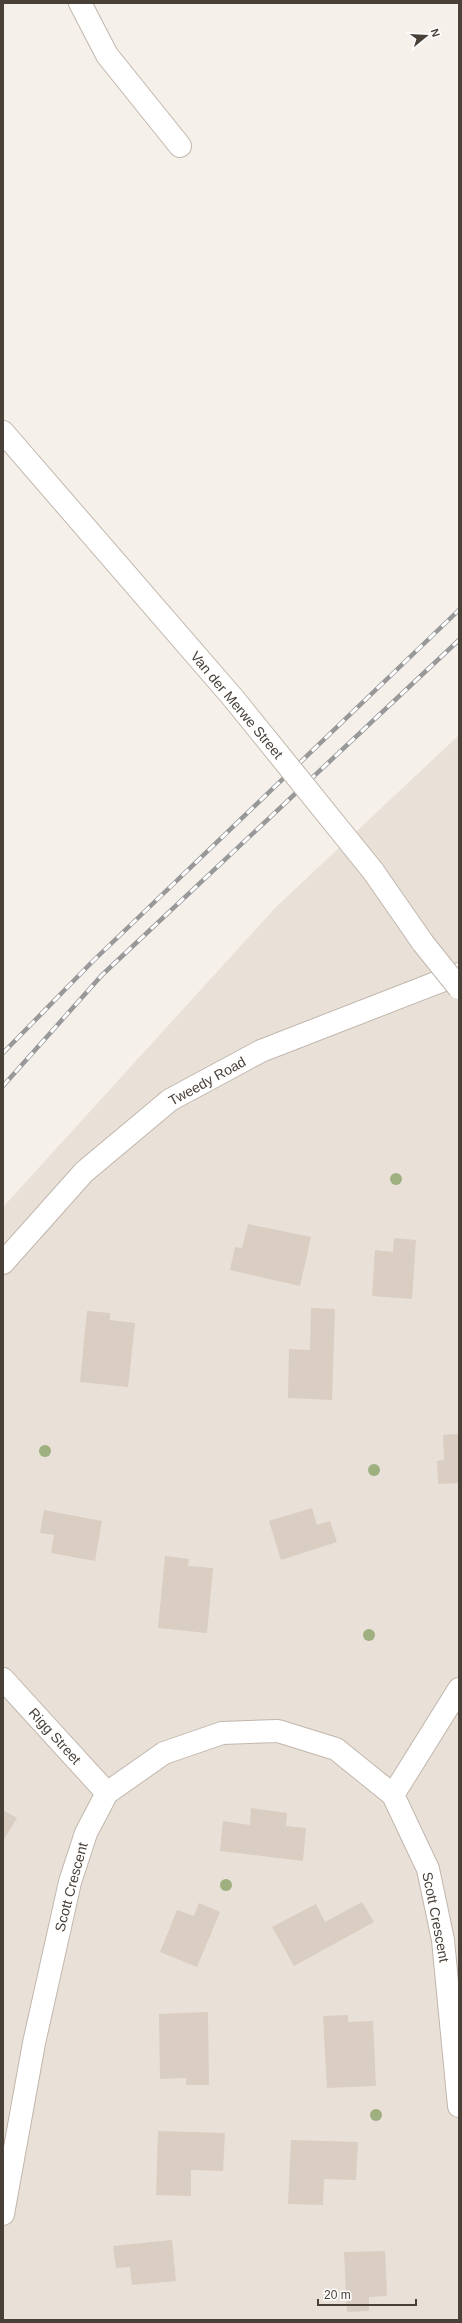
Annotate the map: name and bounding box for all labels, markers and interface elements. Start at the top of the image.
north arrow [406,16,446,56]
text: N [429,27,442,39]
street label: Van der Merwe Street [187,648,287,762]
street label: Tweedy Road [166,1053,248,1109]
street label: Rigg Street [26,1705,84,1767]
street label: Scott Crescent [51,1840,91,1933]
street label: Scott Crescent [419,1870,453,1964]
scale bar [318,2281,416,2307]
text: 20 m [324,2288,351,2302]

